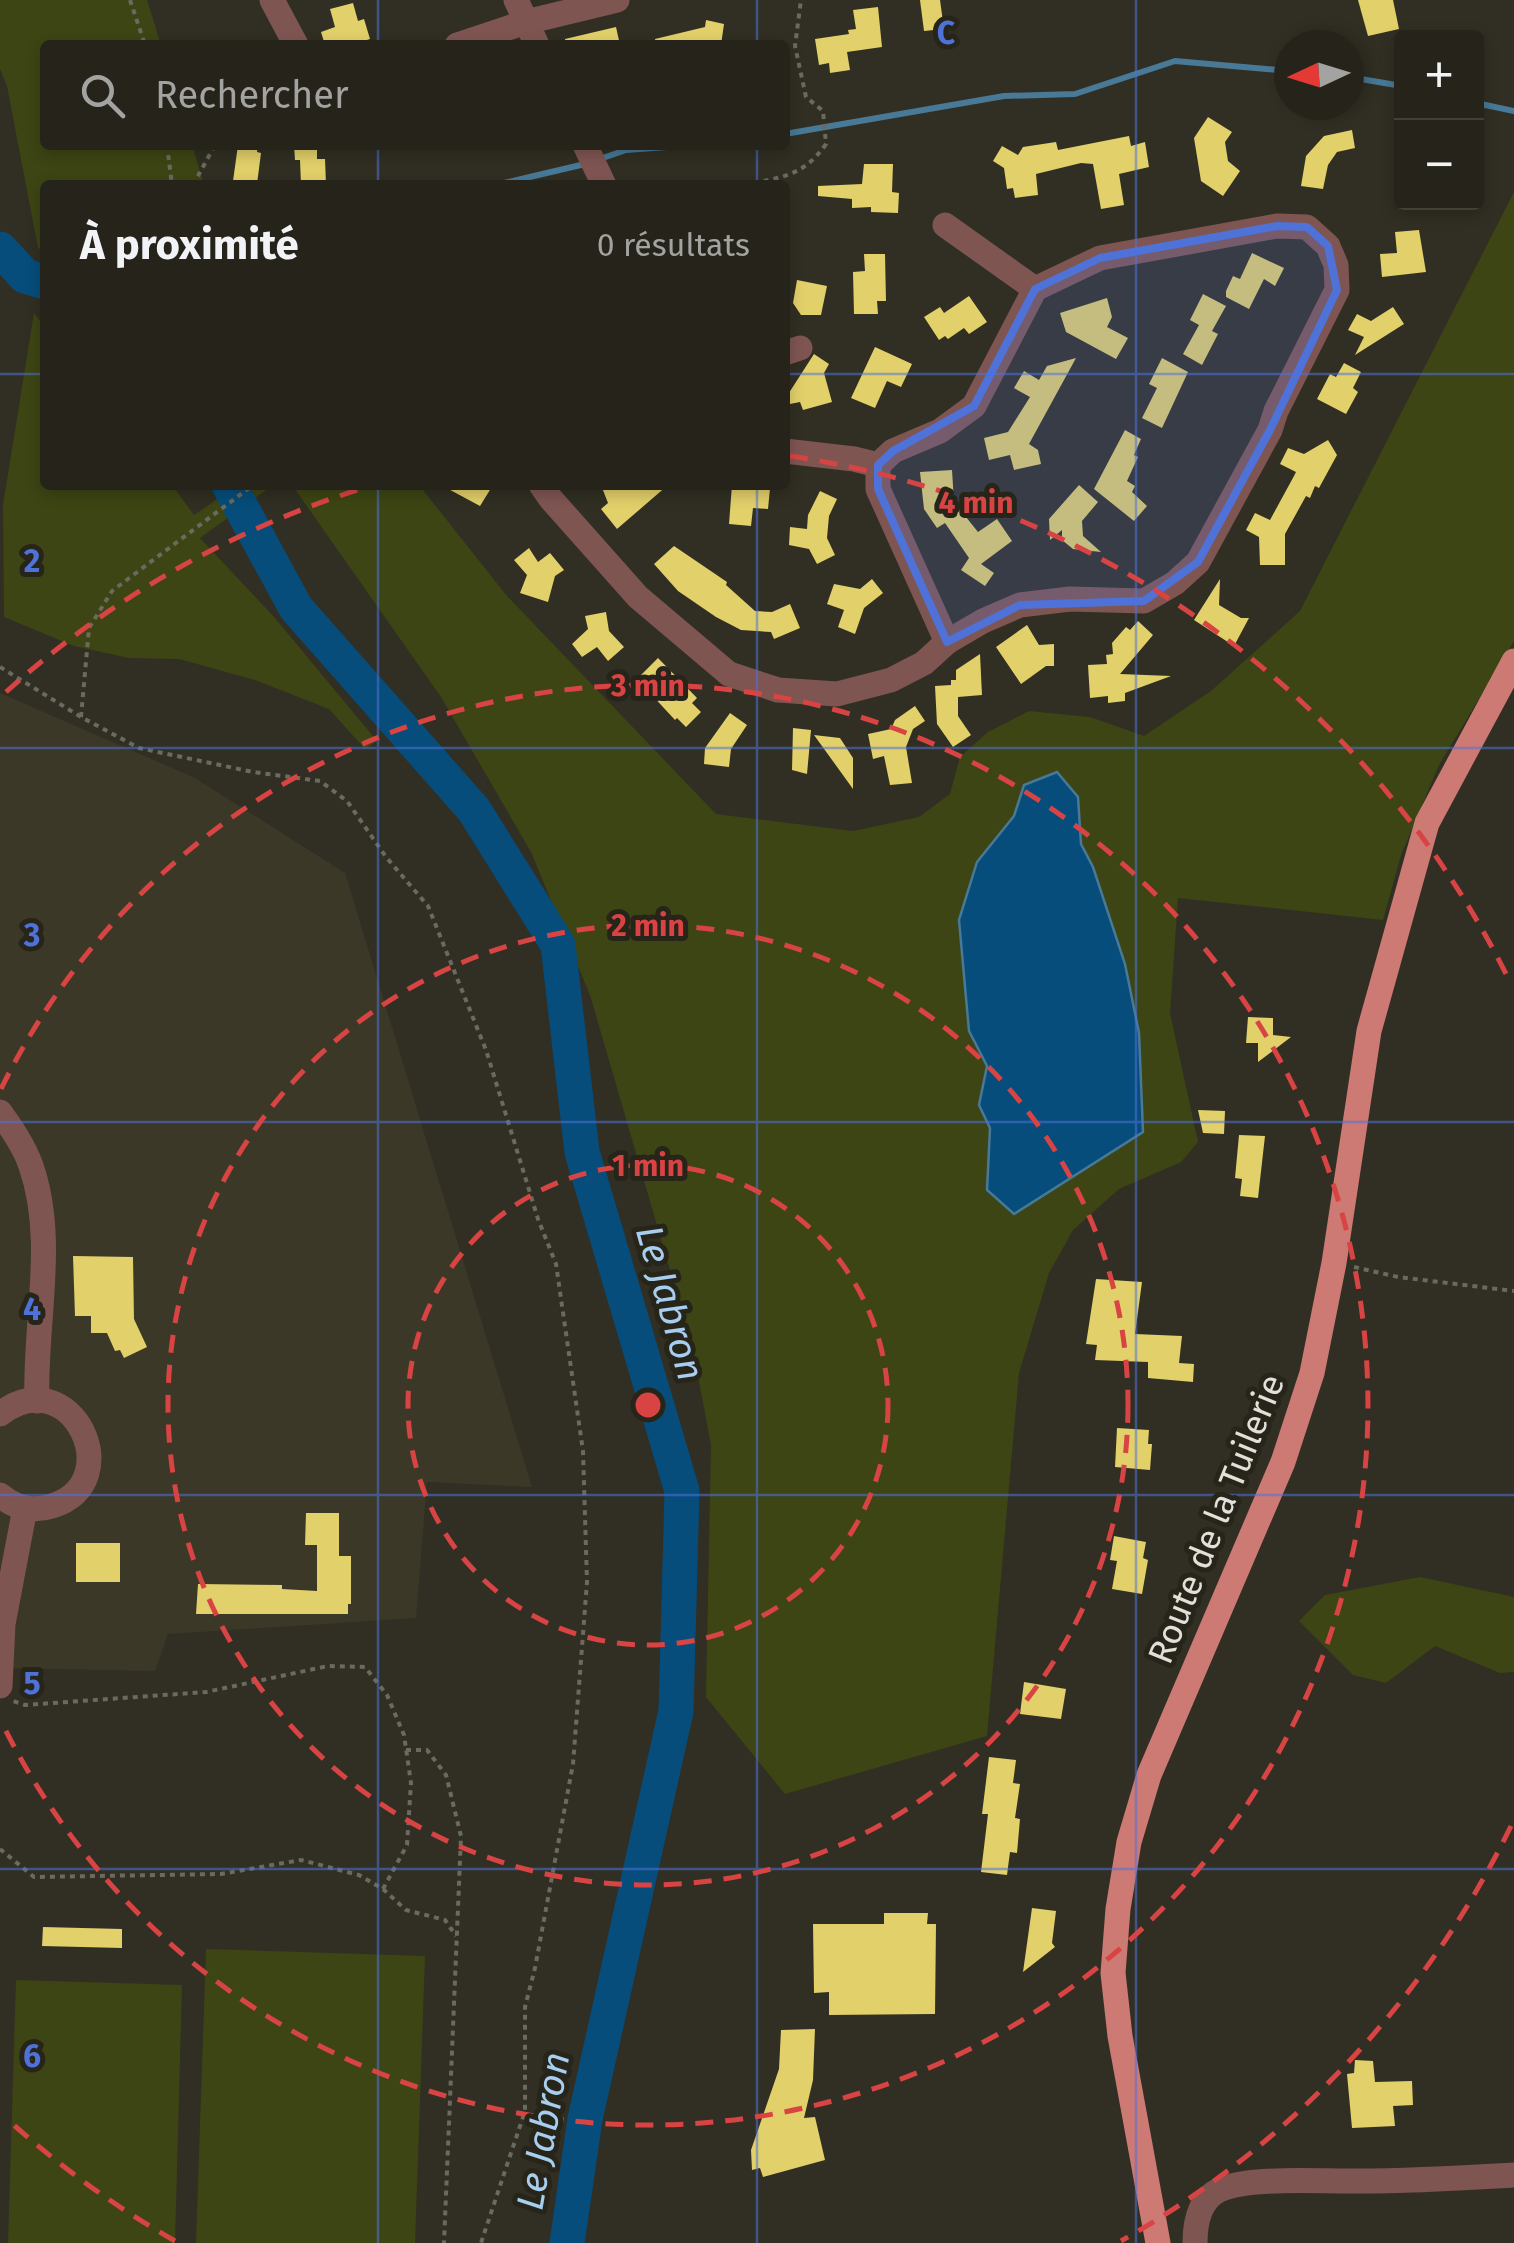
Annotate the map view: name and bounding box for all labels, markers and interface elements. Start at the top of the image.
text: C [937,14,956,52]
north arrow [1274,30,1364,120]
map controls [1394,30,1484,210]
button: + [1394,30,1484,120]
search box [40,40,790,150]
icon: search [75,68,130,123]
text: Rechercher [155,72,349,118]
button: − [1394,120,1484,210]
text: À proximité [80,220,299,270]
text: 0 résultats [597,226,750,264]
text: 4 min [938,485,1014,521]
text: 2 [24,542,40,580]
text: 3 min [610,668,685,704]
text: 2 min [611,908,685,944]
text: 3 [23,916,40,954]
text: 1 min [612,1148,684,1184]
water label: Le Jabron [626,1220,714,1386]
text: 4 [23,1290,41,1328]
street label: Route de la Tuilerie [1139,1368,1293,1670]
centre of rings [630,1387,666,1423]
text: 5 [23,1664,41,1702]
text: 6 [23,2037,41,2075]
water label: Le Jabron [506,2048,580,2214]

